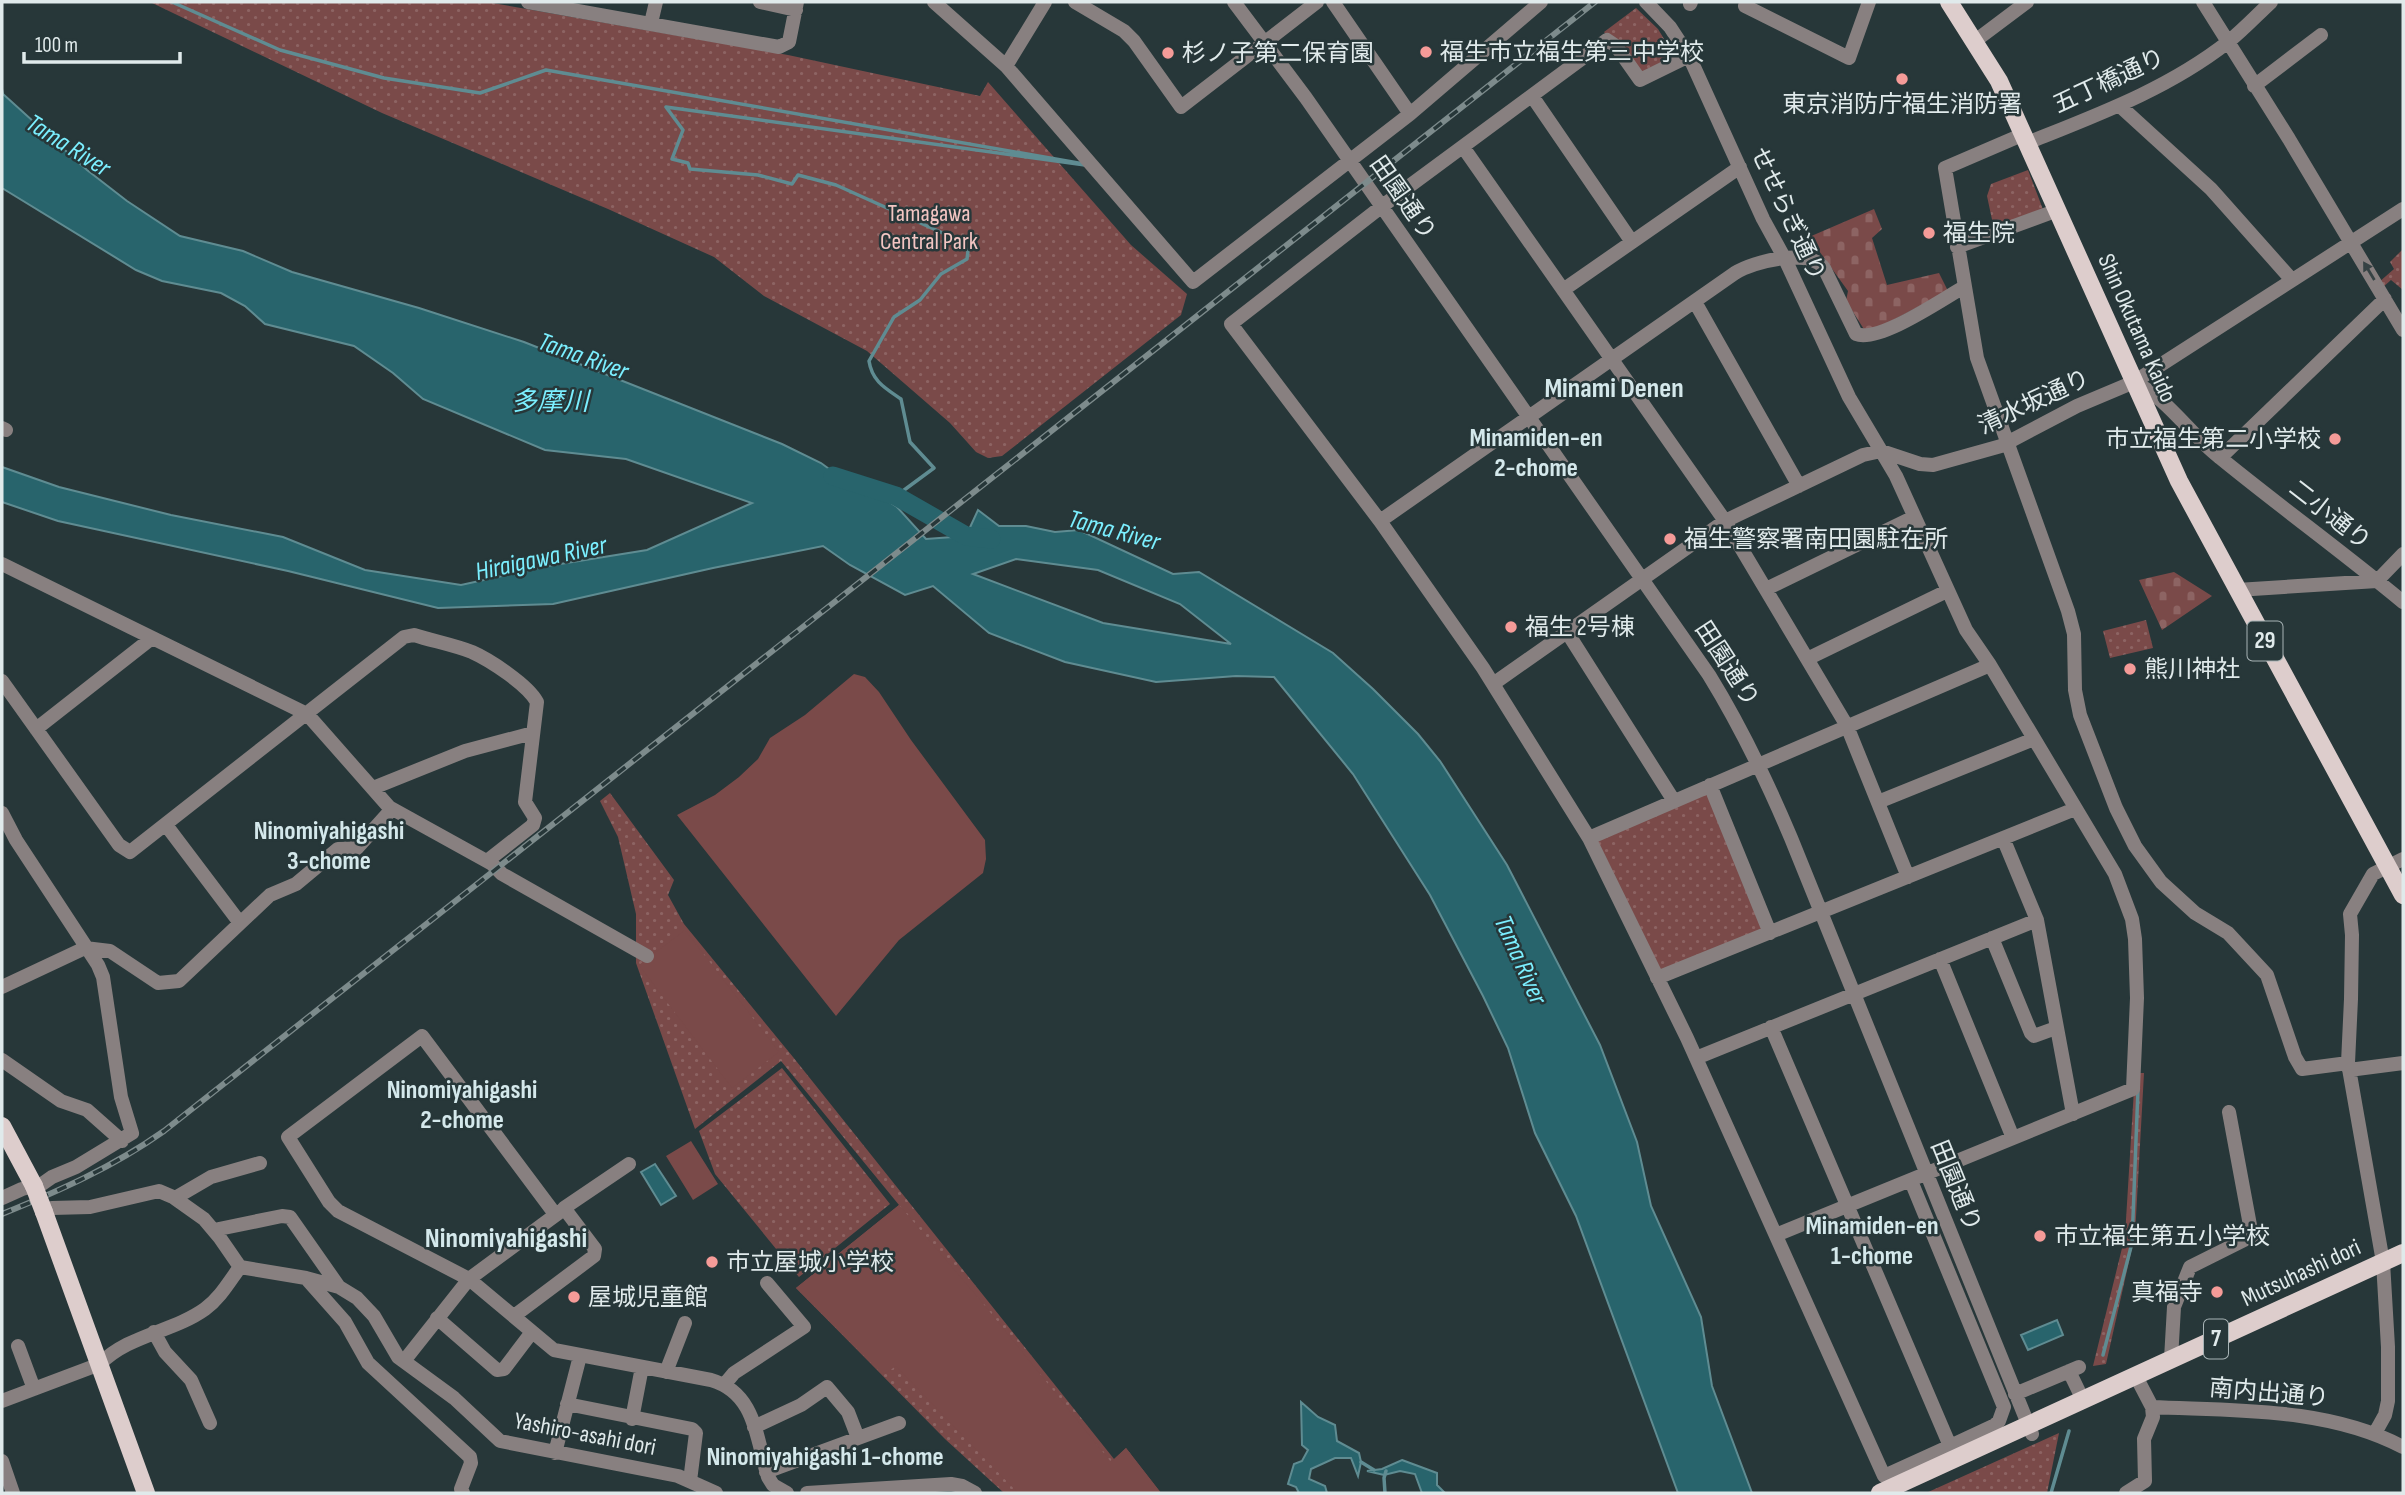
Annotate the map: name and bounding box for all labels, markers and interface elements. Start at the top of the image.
scale bar [24,21,180,65]
text: 100 m [35,33,78,58]
place label: 福生市立福生第三中学校 [1440,38,1704,67]
place label: 杉ノ子第二保育園 [1182,39,1374,68]
street label: 五丁橋通り [2048,43,2170,119]
marker: 福生市立福生第三中学校 [1418,44,1434,60]
marker: 杉ノ子第二保育園 [1160,45,1176,61]
marker: 東京消防庁福生消防署 [1894,71,1910,87]
place label: 東京消防庁福生消防署 [1782,90,2022,119]
water label: Tama River [20,108,117,185]
street label: せせらぎ通り [1744,143,1832,285]
street label: 田園通り [1364,150,1442,246]
park label: Tamagawa Central Park [880,199,978,256]
place label: 福生院 [1943,219,2015,248]
marker: 福生院 [1921,225,1937,241]
street label: Shin Okutama Kaido [2091,249,2183,407]
one-way arrow [2362,262,2375,281]
water label: Tama River [534,326,634,388]
street label: 清水坂通り [1973,364,2095,440]
district label: Minami Denen [1544,372,1684,405]
water label: 多摩川 [511,387,592,418]
district label: Minamiden-en 2-chome [1469,423,1603,484]
place label: 市立福生第二小学校 [2105,425,2321,454]
marker: 市立福生第二小学校 [2327,431,2343,447]
street label: 二小通り [2283,474,2377,556]
water label: Tama River [1065,504,1165,559]
place label: 福生警察署南田園駐在所 [1684,525,1948,554]
water label: Hiraigawa River [473,530,611,588]
marker: 福生警察署南田園駐在所 [1662,531,1678,547]
place label: 福生 2号棟 [1525,613,1635,642]
street label: 田園通り [1689,616,1765,712]
marker: 福生 2号棟 [1503,619,1519,635]
road number: 29 [2248,622,2282,660]
place label: 熊川神社 [2144,655,2240,684]
marker: 熊川神社 [2122,661,2138,677]
district label: Ninomiyahigashi 3-chome [254,816,404,877]
water label: Tama River [1487,911,1554,1011]
district label: Ninomiyahigashi 2-chome [387,1075,537,1136]
street label: 田園通り [1925,1136,1987,1236]
district label: Minamiden-en 1-chome [1805,1211,1939,1272]
district label: Ninomiyahigashi [425,1222,587,1255]
place label: 市立福生第五小学校 [2054,1222,2270,1251]
marker: 市立福生第五小学校 [2032,1228,2048,1244]
street label: Mutsuhashi dori [2237,1233,2365,1313]
place label: 市立屋城小学校 [726,1248,894,1277]
marker: 市立屋城小学校 [704,1254,720,1270]
place label: 真福寺 [2131,1278,2203,1307]
place label: 屋城児童館 [588,1283,708,1312]
marker: 真福寺 [2209,1284,2225,1300]
marker: 屋城児童館 [566,1289,582,1305]
road number: 7 [2204,1320,2228,1358]
street label: 南内出通り [2208,1373,2330,1413]
street label: Yashiro-asahi dori [512,1406,658,1462]
district label: Ninomiyahigashi 1-chome [706,1442,944,1473]

